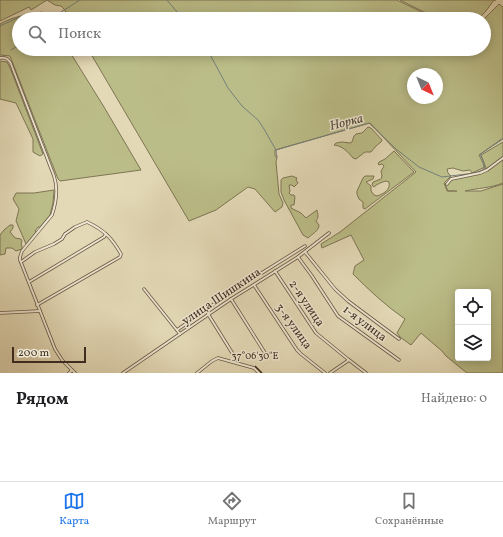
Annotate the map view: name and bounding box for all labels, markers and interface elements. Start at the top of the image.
search box [12,12,491,56]
icon: search [26,23,48,45]
text: Поиск [58,24,101,45]
north arrow [407,68,443,104]
water label: Норка [328,110,365,136]
street label: улица Шишкина [179,264,264,329]
street label: 2-я улица [285,277,328,330]
map controls [455,289,491,361]
button: locate [455,289,491,325]
street label: 3-я улица [271,300,315,353]
street label: 1-я улица [339,302,390,346]
button: layers [455,325,491,361]
scale bar [12,345,86,364]
text: 200 m [18,346,49,361]
text: 37°06'30"E [232,349,278,363]
text: Рядом [16,388,69,411]
text: Найдено: 0 [421,390,487,408]
tab: Карта [59,490,89,529]
tab: Маршрут [208,490,256,529]
tab: Сохранённые [375,490,444,529]

